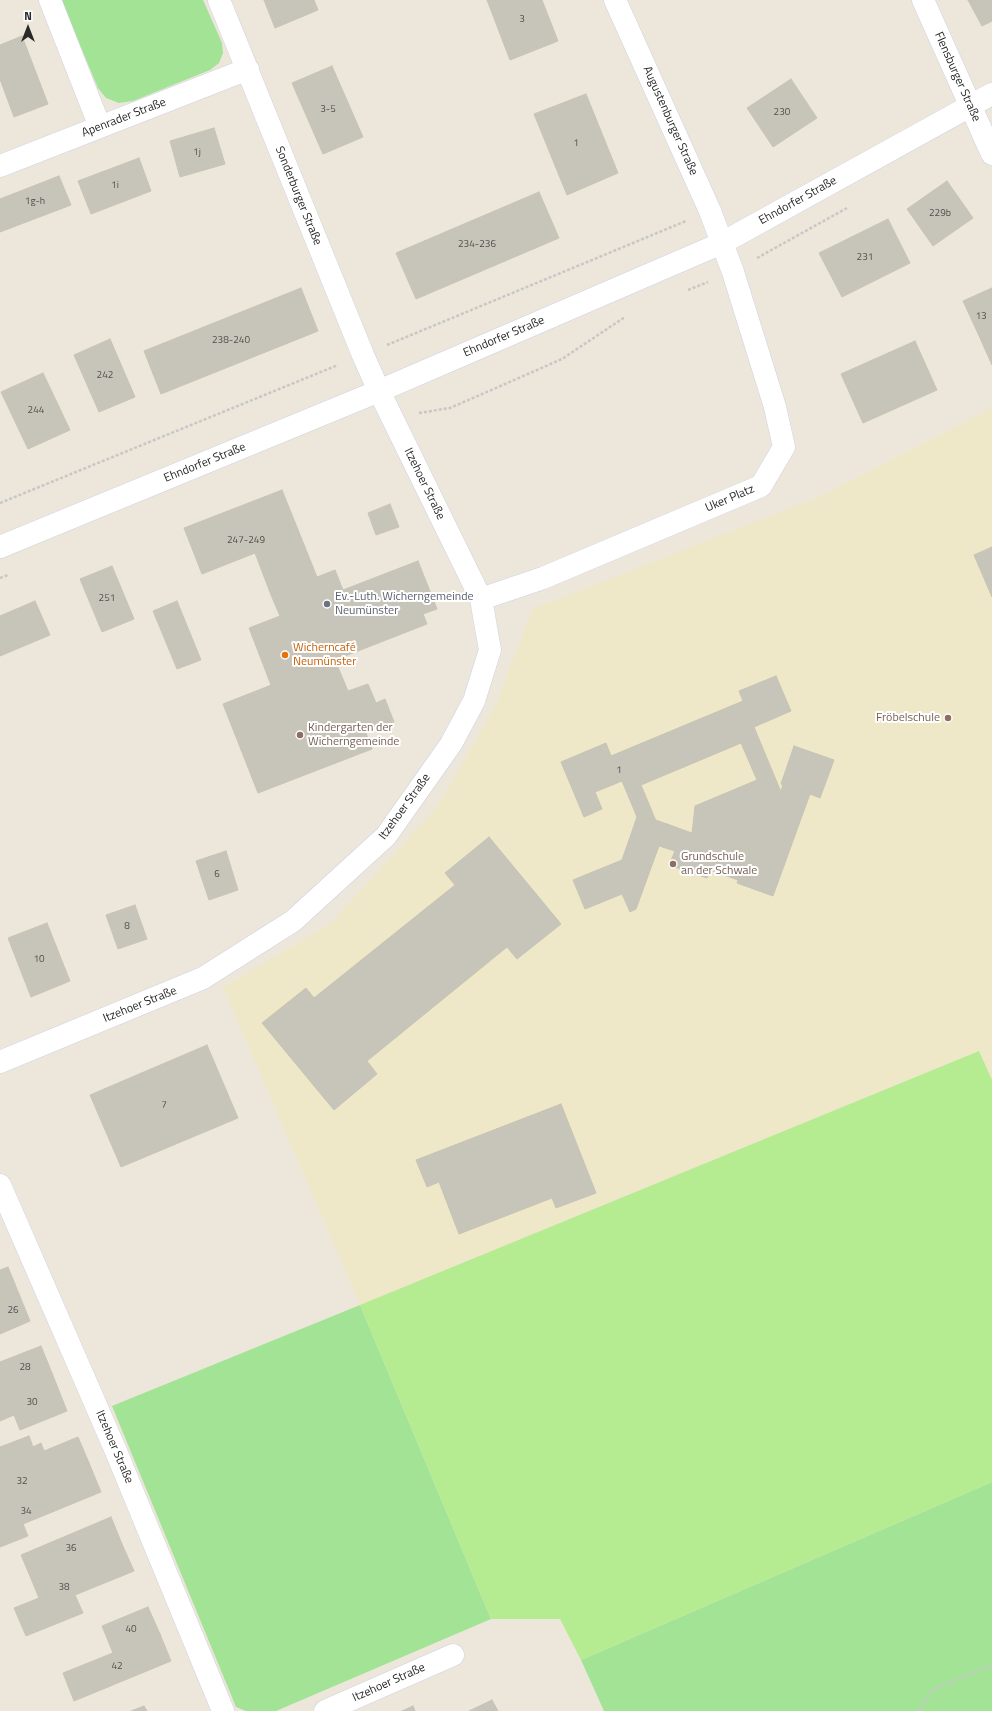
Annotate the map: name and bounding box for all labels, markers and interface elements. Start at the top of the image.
north arrow [8,8,48,48]
text: N [24,8,32,24]
house number: 3 [519,14,525,26]
street label: Flensburger Straße [931,30,983,124]
street label: Augustenburger Straße [639,64,701,178]
street label: Apenrader Straße [80,95,168,141]
house number: 3-5 [320,104,336,116]
house number: 230 [774,107,790,119]
house number: 1 [573,138,579,150]
street label: Sonderburger Straße [272,144,324,248]
house number: 1j [193,147,201,159]
street label: Ehndorfer Straße [757,174,839,228]
house number: 1i [111,180,119,192]
house number: 1g-h [25,196,45,208]
house number: 229b [929,208,951,220]
house number: 234-236 [458,239,496,251]
house number: 231 [857,252,873,264]
house number: 13 [975,311,987,323]
street label: Ehndorfer Straße [461,313,547,361]
house number: 238-240 [212,335,250,347]
house number: 242 [97,370,113,382]
house number: 244 [28,405,44,417]
street label: Ehndorfer Straße [162,440,248,486]
street label: Itzehoer Straße [400,446,448,522]
street label: Uker Platz [703,482,757,516]
house number: 247-249 [227,535,265,547]
place label: Ev.-Luth. Wicherngemeinde Neumünster [335,590,474,618]
house number: 251 [99,593,115,605]
marker: Ev.-Luth. Wicherngemeinde Neumünster [322,599,332,609]
place label: Wicherncafé Neumünster [293,641,356,669]
marker: Wicherncafé Neumünster [280,650,290,660]
place label: Fröbelschule [876,711,940,725]
marker: Fröbelschule [943,713,953,723]
place label: Kindergarten der Wicherngemeinde [308,721,399,749]
marker: Kindergarten der Wicherngemeinde [295,730,305,740]
house number: 1 [616,765,622,777]
street label: Itzehoer Straße [376,771,434,843]
place label: Grundschule an der Schwale [681,850,757,878]
marker: Grundschule an der Schwale [668,859,678,869]
house number: 6 [214,869,220,881]
house number: 8 [124,921,130,933]
house number: 10 [33,954,45,966]
street label: Itzehoer Straße [101,984,179,1026]
house number: 7 [161,1100,167,1112]
house number: 26 [7,1305,19,1317]
house number: 28 [19,1362,31,1374]
house number: 30 [26,1397,38,1409]
street label: Itzehoer Straße [92,1408,136,1486]
house number: 32 [16,1476,28,1488]
house number: 34 [20,1506,32,1518]
house number: 36 [65,1543,77,1555]
house number: 38 [58,1582,70,1594]
house number: 40 [125,1624,137,1636]
house number: 42 [111,1661,123,1673]
street label: Itzehoer Straße [350,1661,428,1705]

